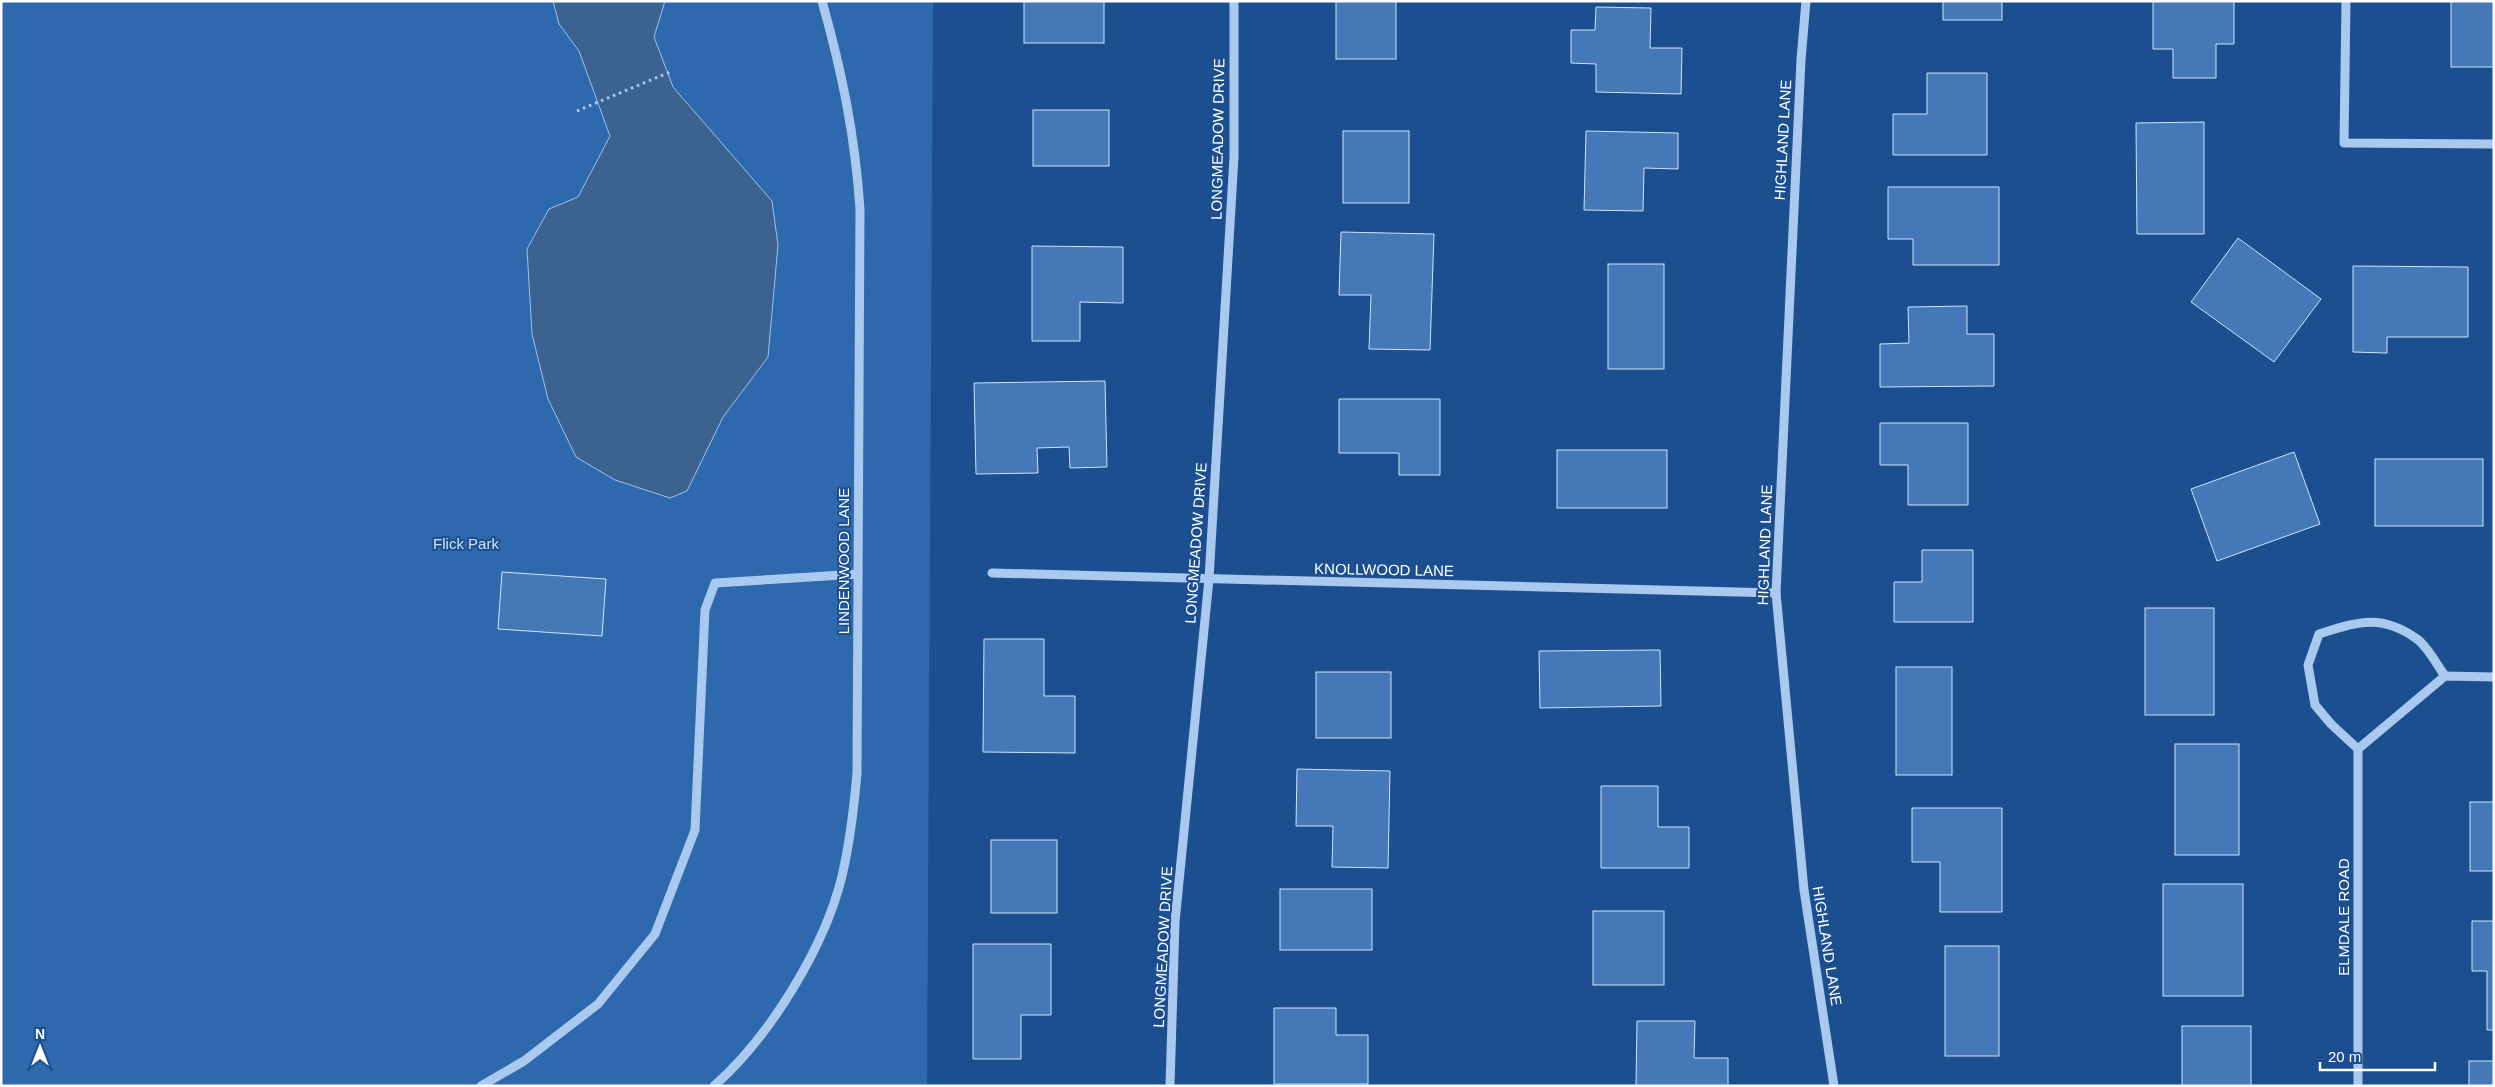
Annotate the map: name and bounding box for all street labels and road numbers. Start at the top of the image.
street label: LONGMEADOW DRIVE [1208,58,1227,220]
street label: HIGHLAND LANE [1771,79,1794,201]
street label: LONGMEADOW DRIVE [1181,462,1210,624]
street label: HIGHLAND LANE [1754,484,1775,606]
street label: LINDENWOOD LANE [835,488,852,634]
street label: KNOLLWOOD LANE [1314,560,1454,579]
street label: ELMDALE ROAD [2335,858,2352,976]
street label: LONGMEADOW DRIVE [1150,866,1175,1028]
street label: HIGHLAND LANE [1810,885,1845,1007]

